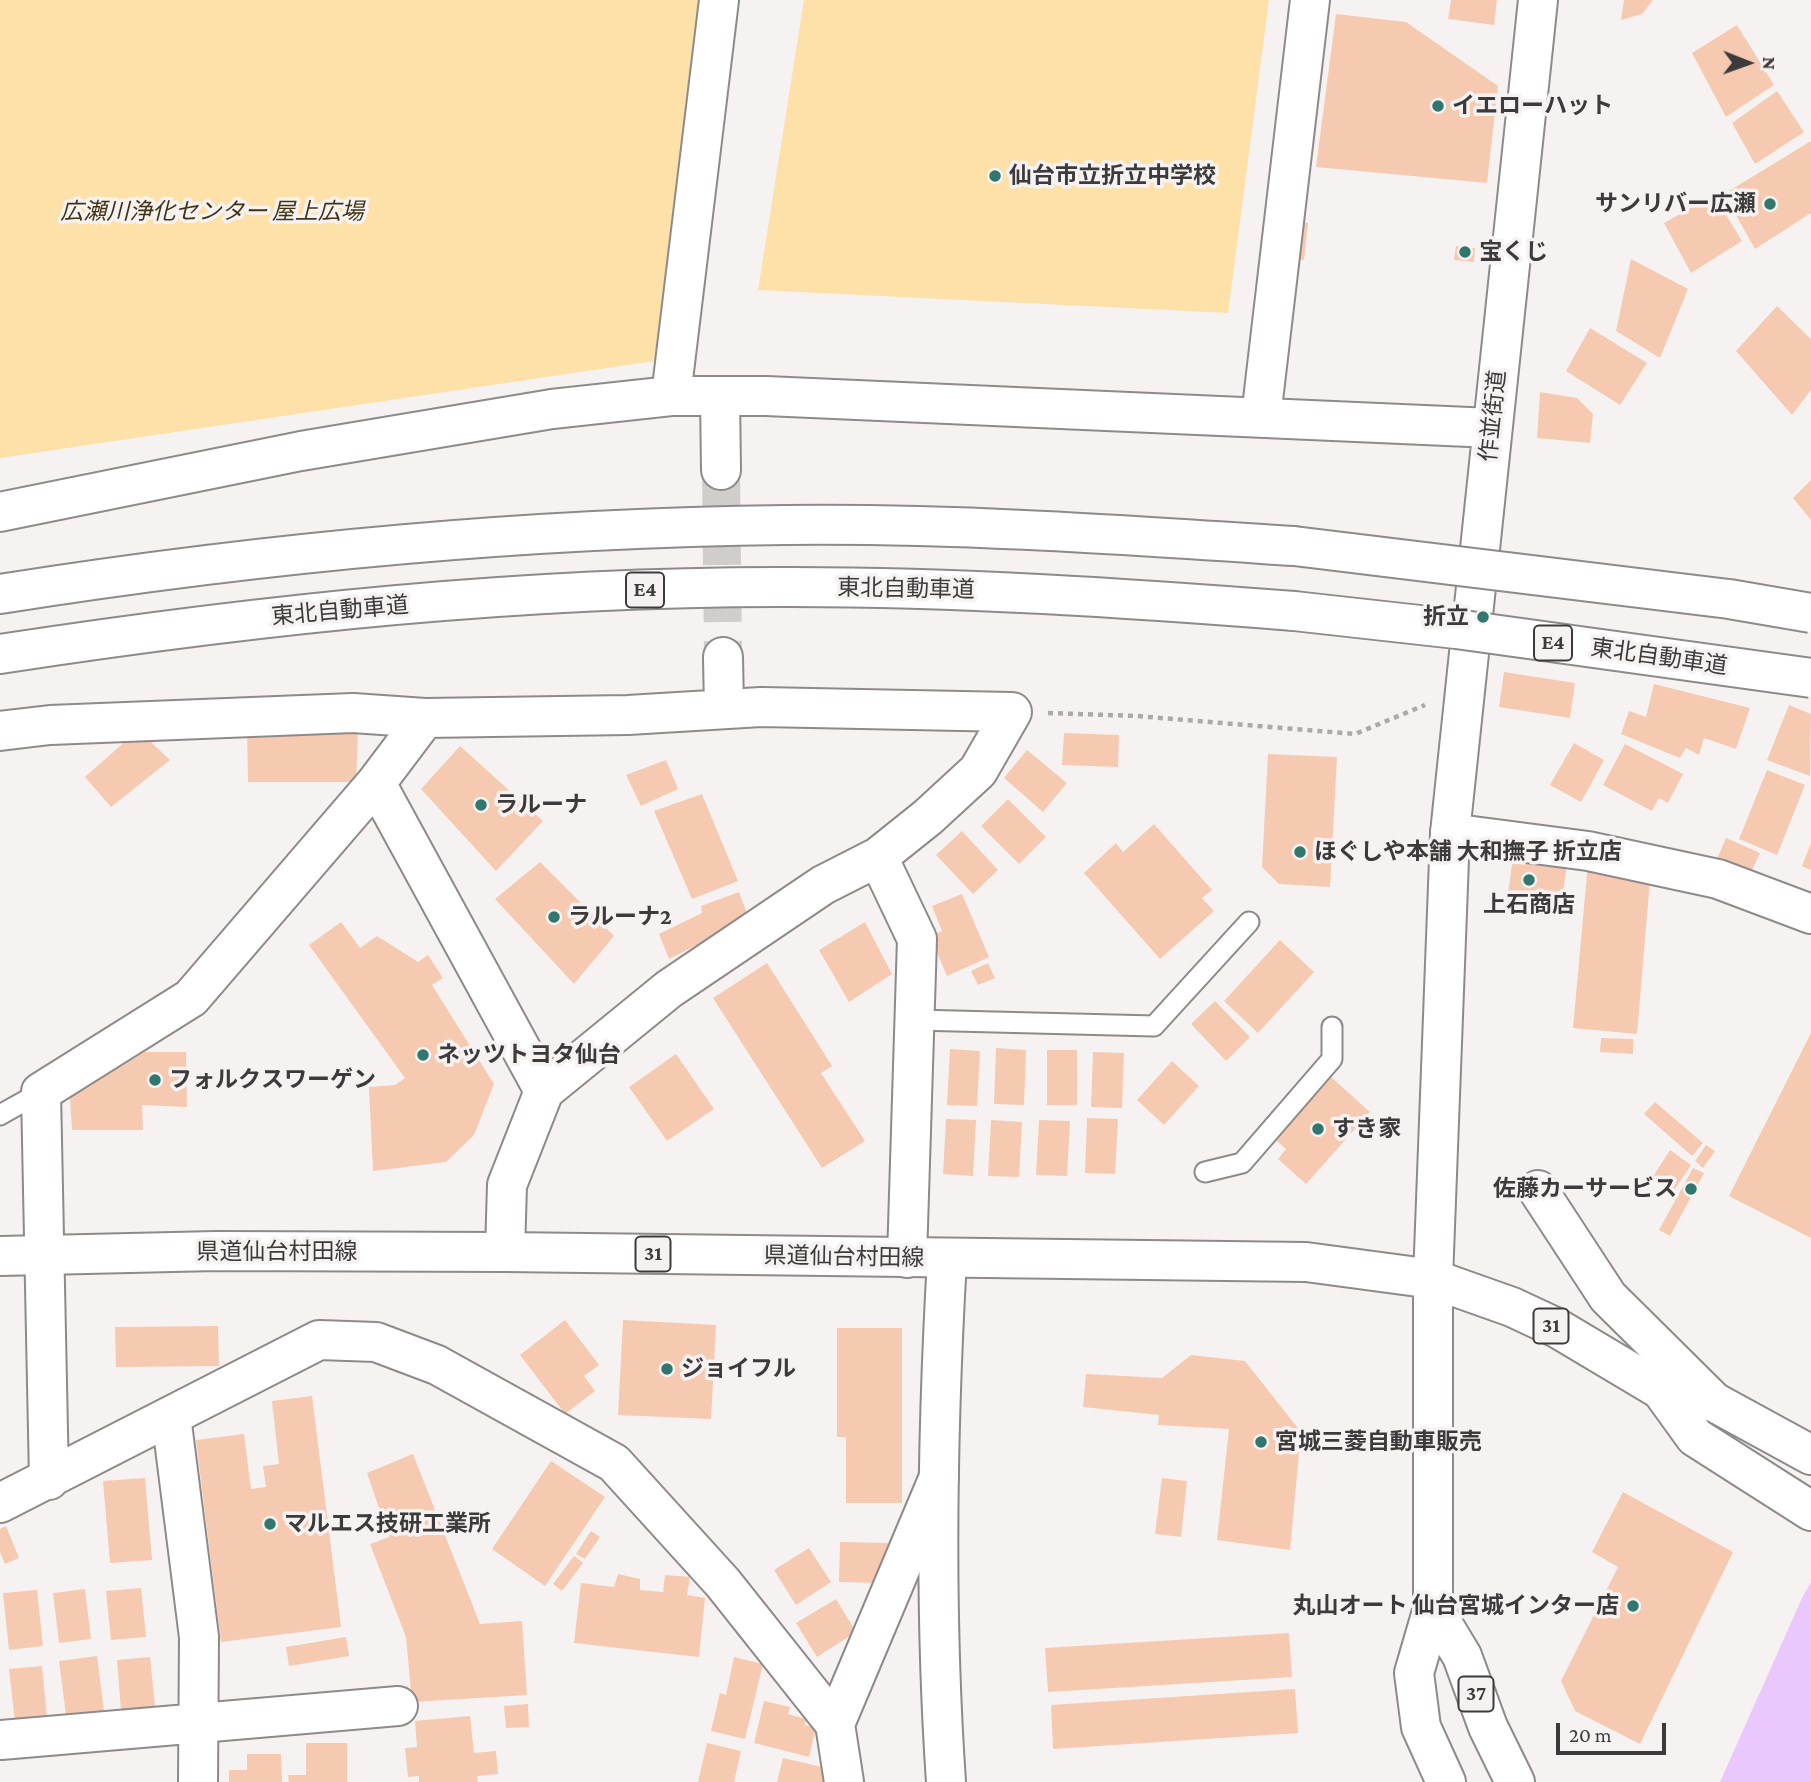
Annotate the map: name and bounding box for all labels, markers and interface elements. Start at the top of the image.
north arrow [1713,28,1783,98]
text: N [1759,57,1780,70]
place label: イエローハット [1452,92,1613,120]
marker: イエローハット [1430,98,1446,114]
place label: 仙台市立折立中学校 [1009,162,1216,190]
marker: 仙台市立折立中学校 [987,168,1003,184]
place label: サンリバー広瀬 [1595,190,1756,218]
marker: サンリバー広瀬 [1762,196,1778,212]
park label: 広瀬川浄化センター 屋上広場 [60,198,364,226]
place label: 宝くじ [1479,238,1548,266]
marker: 宝くじ [1457,244,1473,260]
street label: 作並街道 [1474,369,1512,463]
road number: E4 [626,572,664,608]
street label: 東北自動車道 [837,574,975,604]
street label: 東北自動車道 [270,591,410,631]
place label: 折立 [1423,603,1469,631]
marker: 折立 [1475,609,1491,625]
road number: E4 [1534,626,1572,660]
street label: 東北自動車道 [1589,634,1729,680]
place label: ラルーナ [495,791,587,819]
marker: ラルーナ [473,797,489,813]
place label: ほぐしや本舗 大和撫子 折立店 [1314,838,1622,866]
marker: ほぐしや本舗 大和撫子 折立店 [1292,844,1308,860]
marker: 上石商店 [1521,872,1537,888]
place label: 上石商店 [1483,891,1575,919]
place label: ラルーナ2 [568,903,672,931]
marker: ラルーナ2 [546,909,562,925]
place label: ネッツトヨタ仙台 [437,1041,621,1069]
marker: ネッツトヨタ仙台 [415,1047,431,1063]
place label: フォルクスワーゲン [169,1066,376,1094]
marker: フォルクスワーゲン [147,1072,163,1088]
place label: すき家 [1332,1115,1401,1143]
marker: すき家 [1310,1121,1326,1137]
place label: 佐藤カーサービス [1493,1175,1677,1203]
marker: 佐藤カーサービス [1683,1181,1699,1197]
road number: 31 [636,1236,670,1272]
street label: 県道仙台村田線 [197,1238,357,1266]
street label: 県道仙台村田線 [763,1242,925,1272]
road number: 31 [1534,1308,1568,1344]
place label: ジョイフル [681,1355,796,1383]
marker: ジョイフル [659,1361,675,1377]
place label: 宮城三菱自動車販売 [1275,1428,1482,1456]
marker: 宮城三菱自動車販売 [1253,1434,1269,1450]
place label: マルエス技研工業所 [284,1510,491,1538]
marker: マルエス技研工業所 [262,1516,278,1532]
place label: 丸山オート 仙台宮城インター店 [1293,1592,1619,1620]
marker: 丸山オート 仙台宮城インター店 [1625,1598,1641,1614]
road number: 37 [1458,1676,1494,1712]
scale bar [1559,1708,1669,1752]
text: 20 m [1569,1723,1612,1747]

